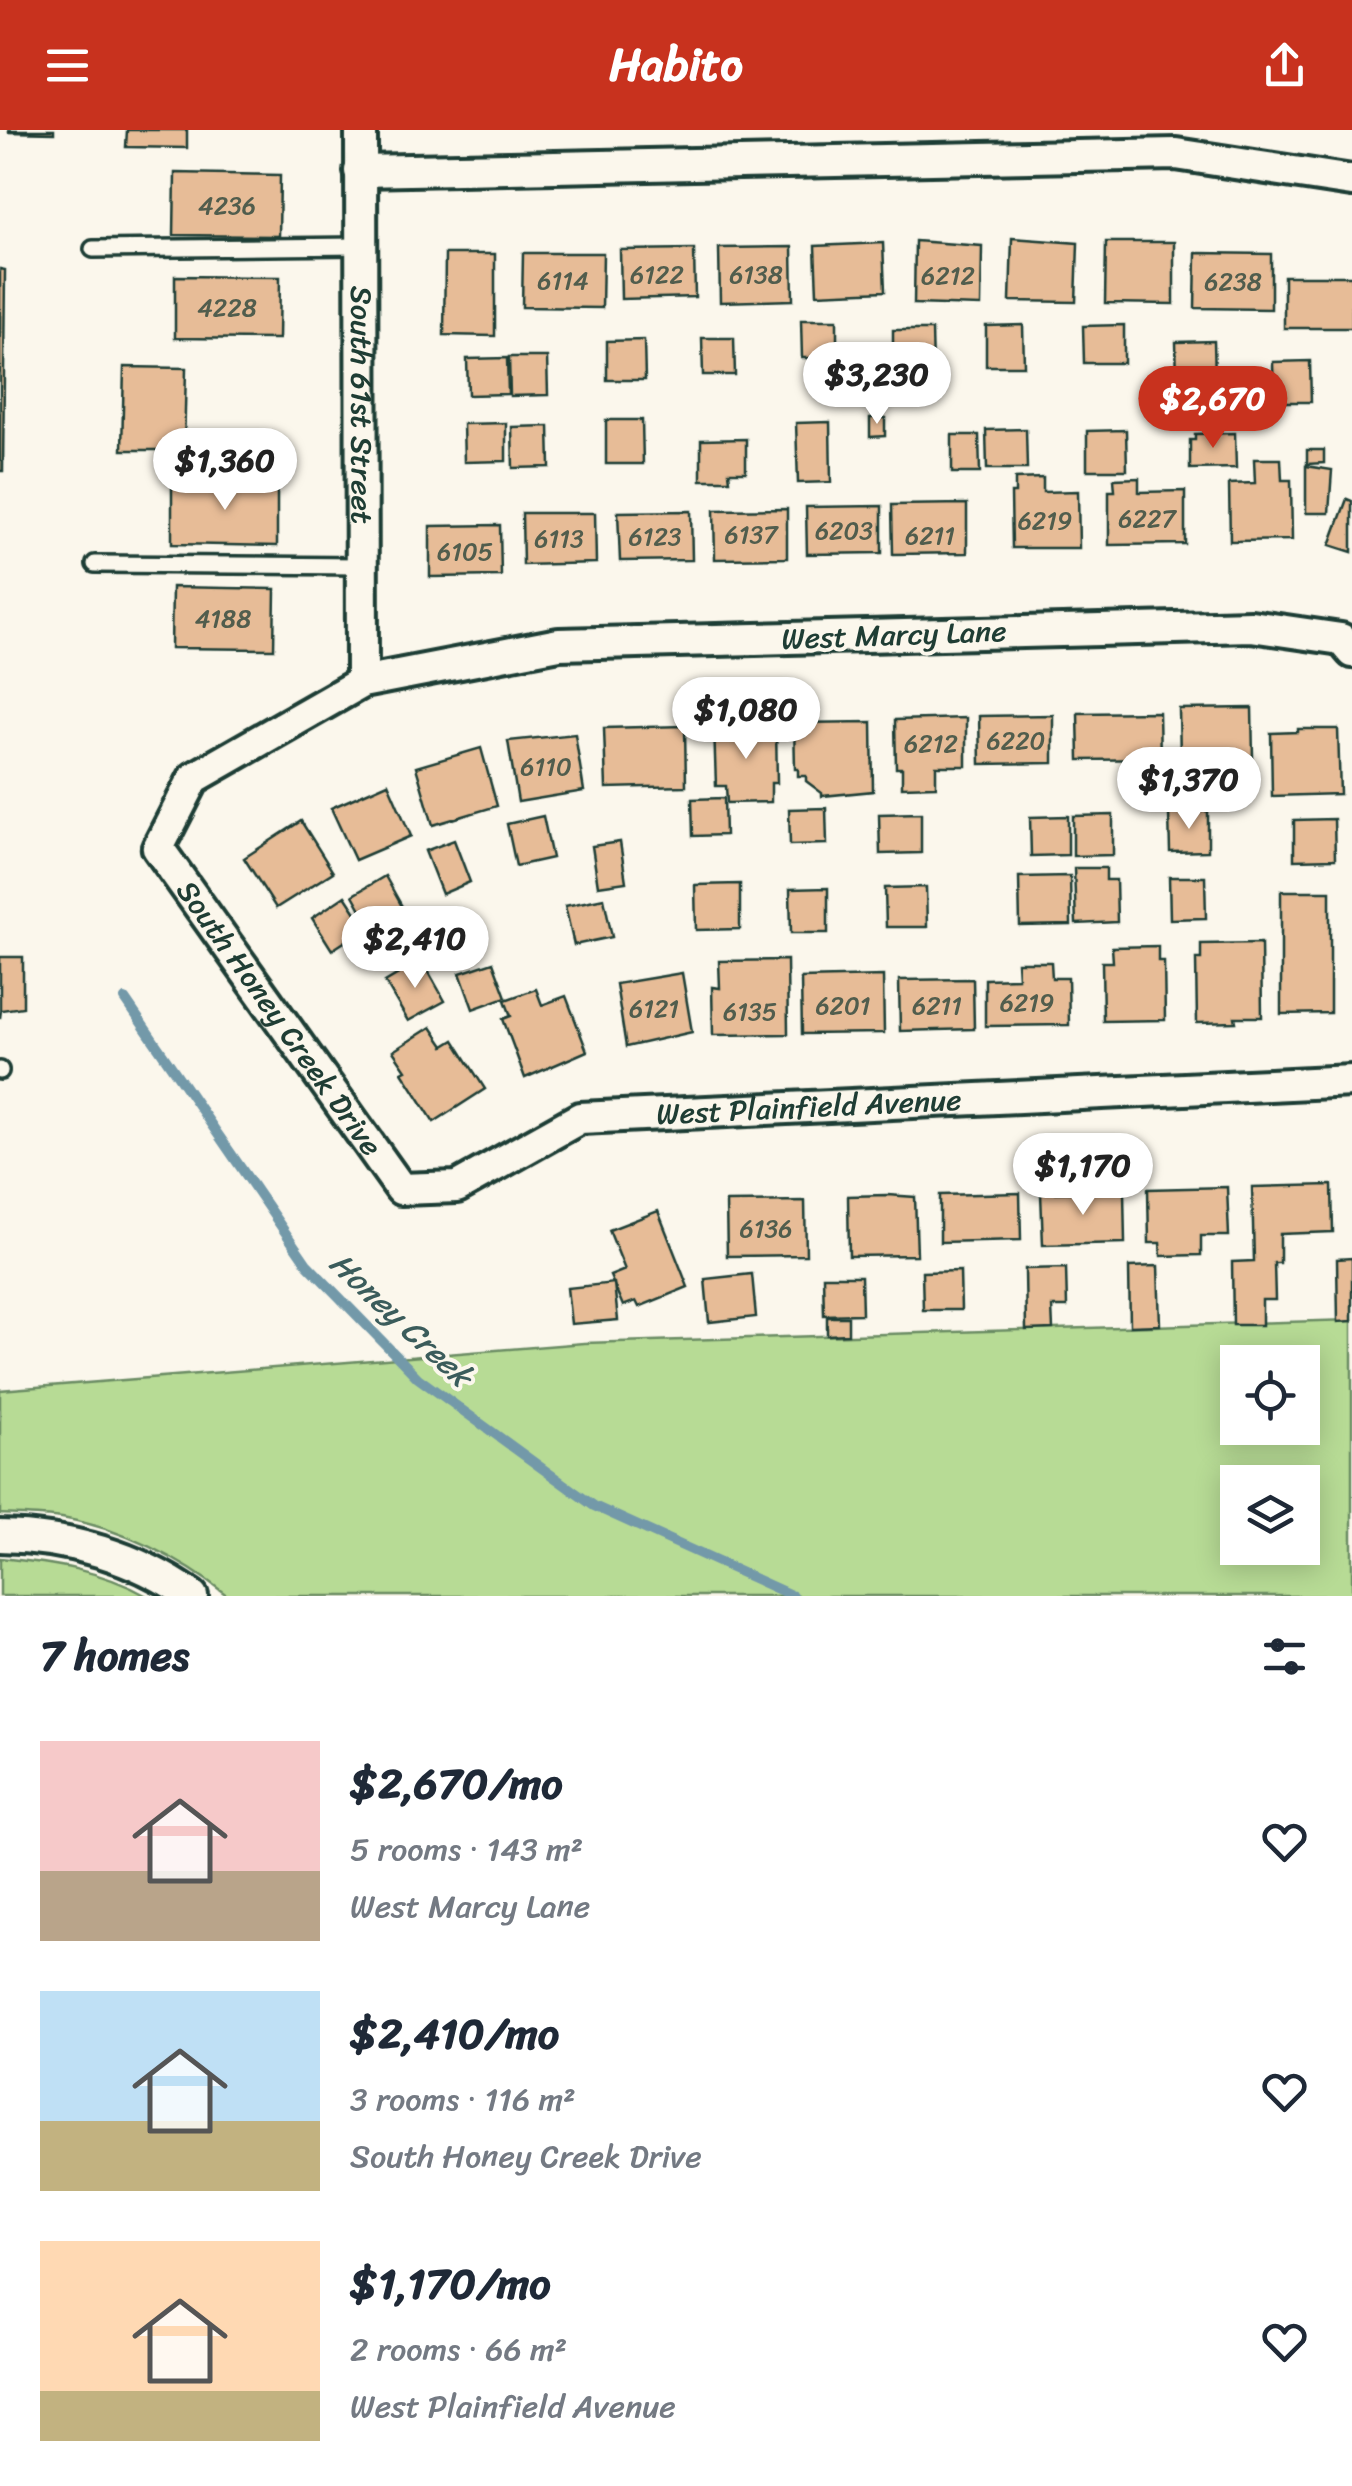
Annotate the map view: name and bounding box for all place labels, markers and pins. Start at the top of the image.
pin: $3,230 [796,342,958,427]
pin: $2,670 [1132,366,1294,451]
pin: $1,360 [144,428,306,513]
pin: $1,080 [665,677,827,762]
pin: $1,370 [1108,747,1270,832]
pin: $2,410 [334,906,496,991]
pin: $1,170 [1002,1133,1164,1218]

